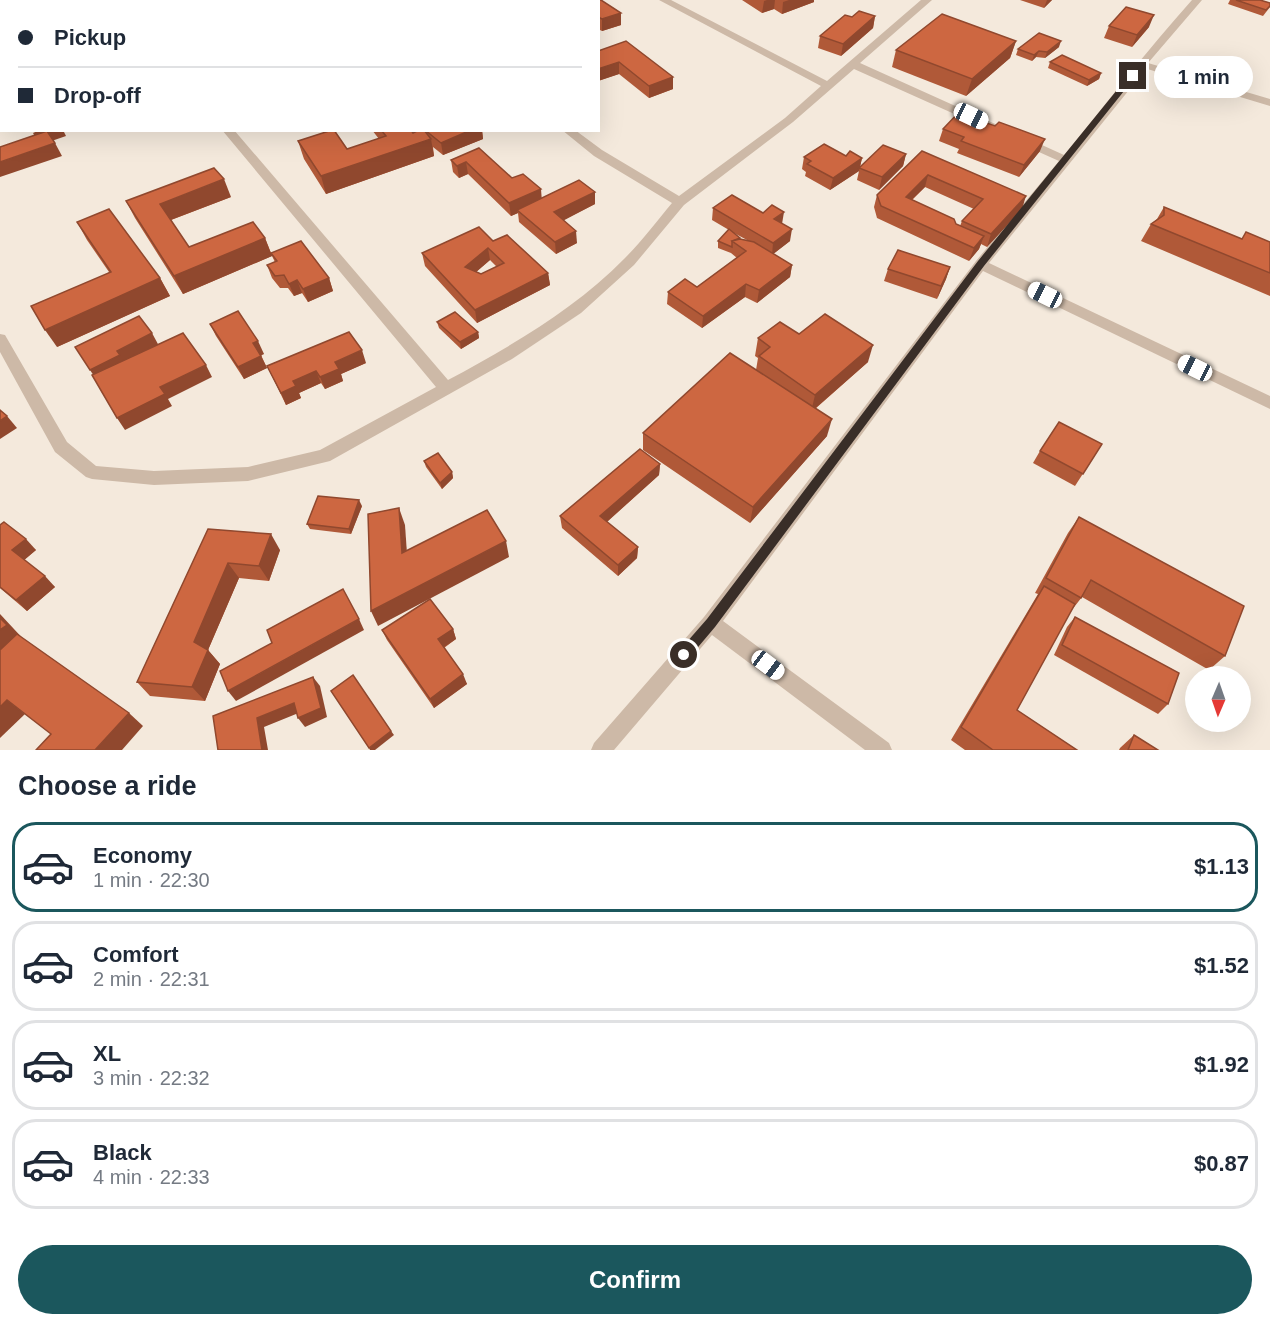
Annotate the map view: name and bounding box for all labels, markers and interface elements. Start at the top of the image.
text: Pickup [54,25,126,50]
callout: 1 min [1154,55,1253,97]
route end [1119,62,1146,89]
text: 1 min [1177,66,1230,88]
text: Drop-off [54,83,141,108]
car [951,100,991,132]
car [1025,279,1065,311]
car [1175,352,1215,384]
route start [670,641,697,668]
car [748,647,788,683]
north arrow [1185,666,1251,732]
map controls [1185,666,1251,732]
text: Choose a ride [18,771,197,801]
icon: car [21,840,75,894]
text: Economy [93,843,192,868]
text: $1.13 [1194,854,1249,879]
text: 1 min · 22:30 [93,869,210,891]
icon: car [21,939,75,993]
text: Comfort [93,942,179,967]
text: $1.52 [1194,953,1249,978]
text: 2 min · 22:31 [93,968,210,990]
icon: car [21,1038,75,1092]
text: XL [93,1041,121,1066]
text: $1.92 [1194,1052,1249,1077]
text: 3 min · 22:32 [93,1067,210,1089]
icon: car [21,1137,75,1191]
text: Black [93,1140,152,1165]
text: $0.87 [1194,1151,1249,1176]
text: 4 min · 22:33 [93,1166,210,1188]
button: Confirm [18,1245,1252,1314]

